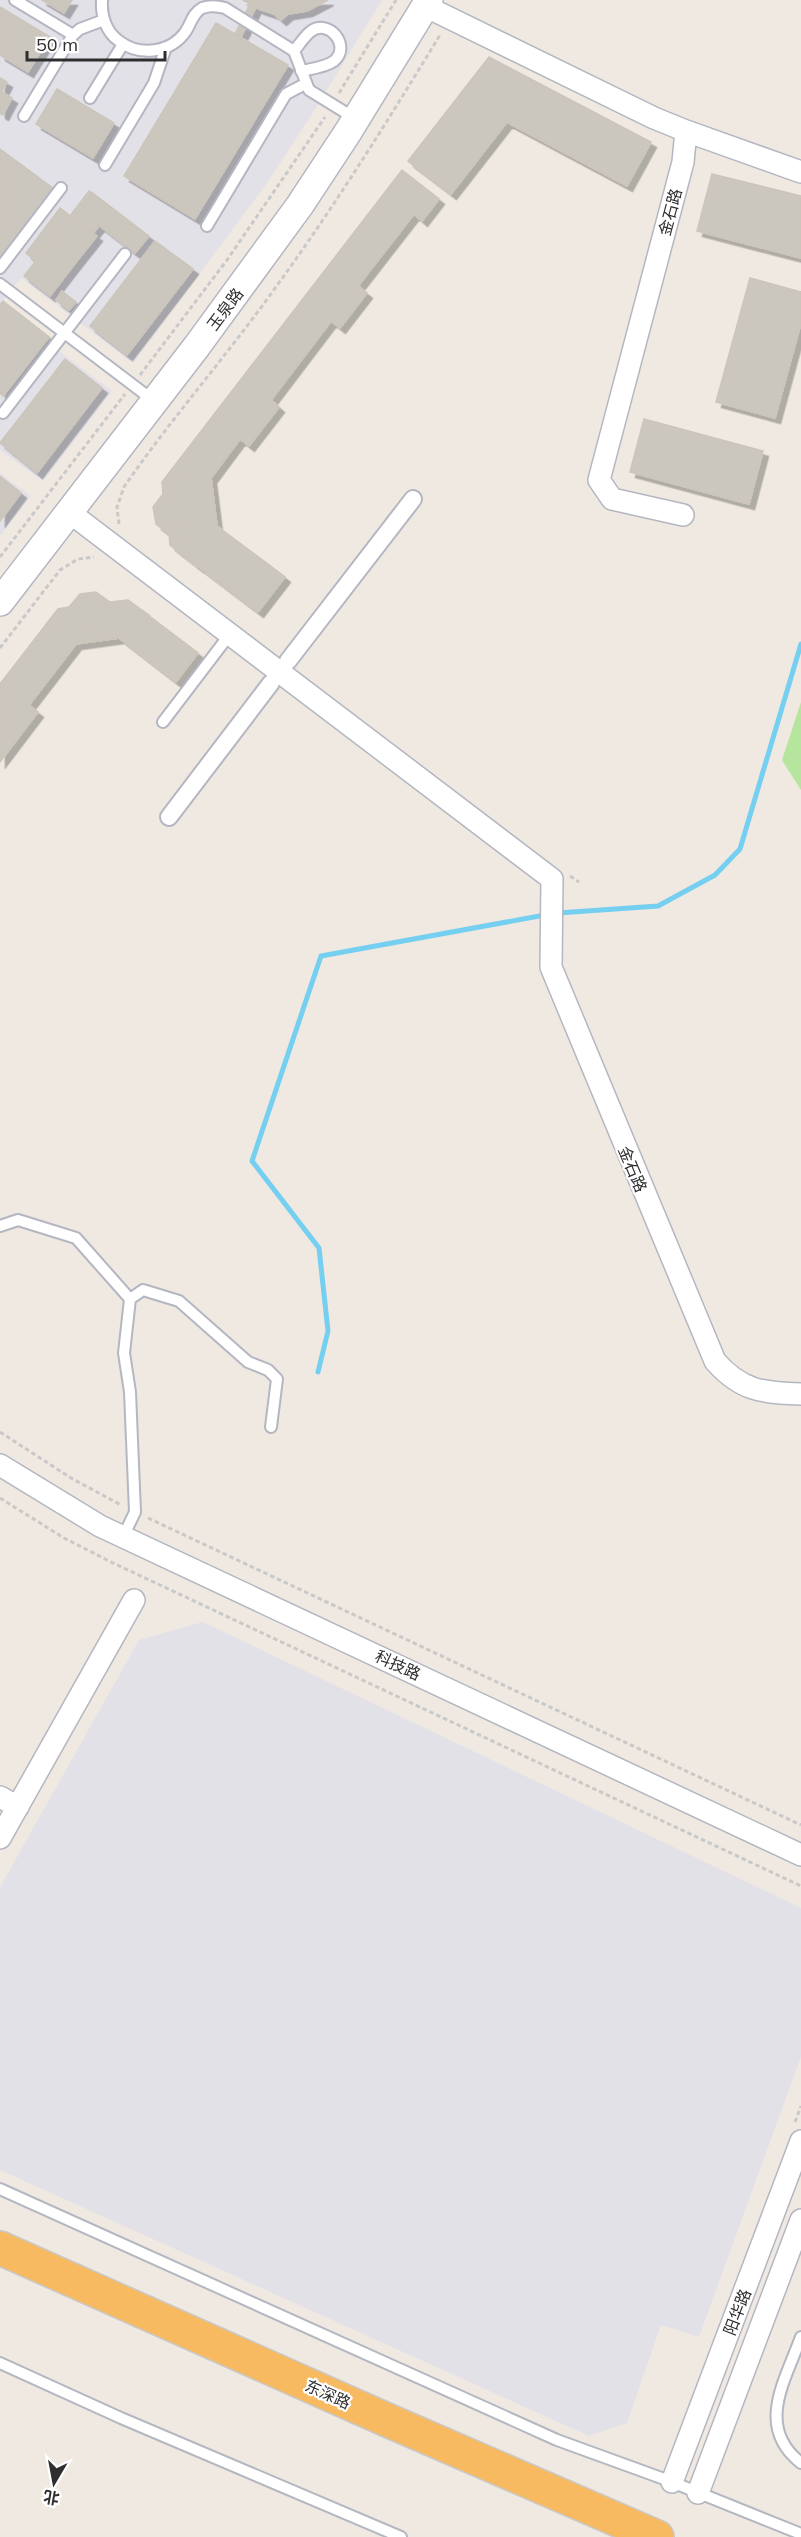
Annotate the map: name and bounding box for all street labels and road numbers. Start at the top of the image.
street label: 金石路 [654,186,686,238]
street label: 玉泉路 [203,284,247,334]
street label: 金石路 [614,1143,652,1195]
street label: 科技路 [372,1646,424,1684]
street label: 阳华路 [719,2286,755,2338]
street label: 东深路 [302,2375,354,2413]

